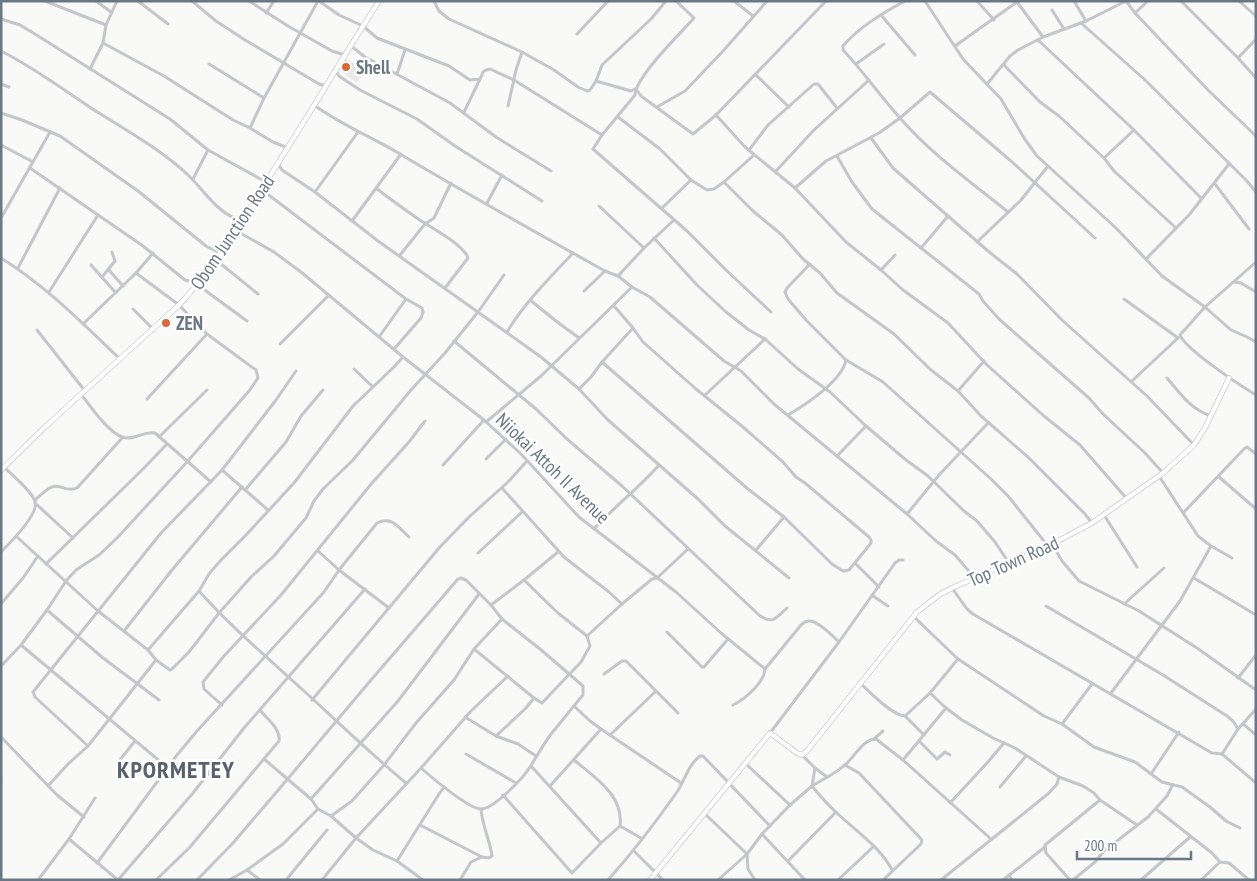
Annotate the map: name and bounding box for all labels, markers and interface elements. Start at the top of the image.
place label: Shell [356,55,391,79]
marker: Shell [340,61,352,73]
street label: Obom Junction Road [185,170,279,294]
place label: ZEN [176,311,203,335]
marker: ZEN [160,317,172,329]
street label: Niiokai Attoh II Avenue [491,408,615,529]
street label: Top Town Road [964,530,1062,592]
district label: KPORMETEY [117,754,235,785]
scale bar [1077,828,1191,860]
text: 200 m [1084,836,1117,855]

